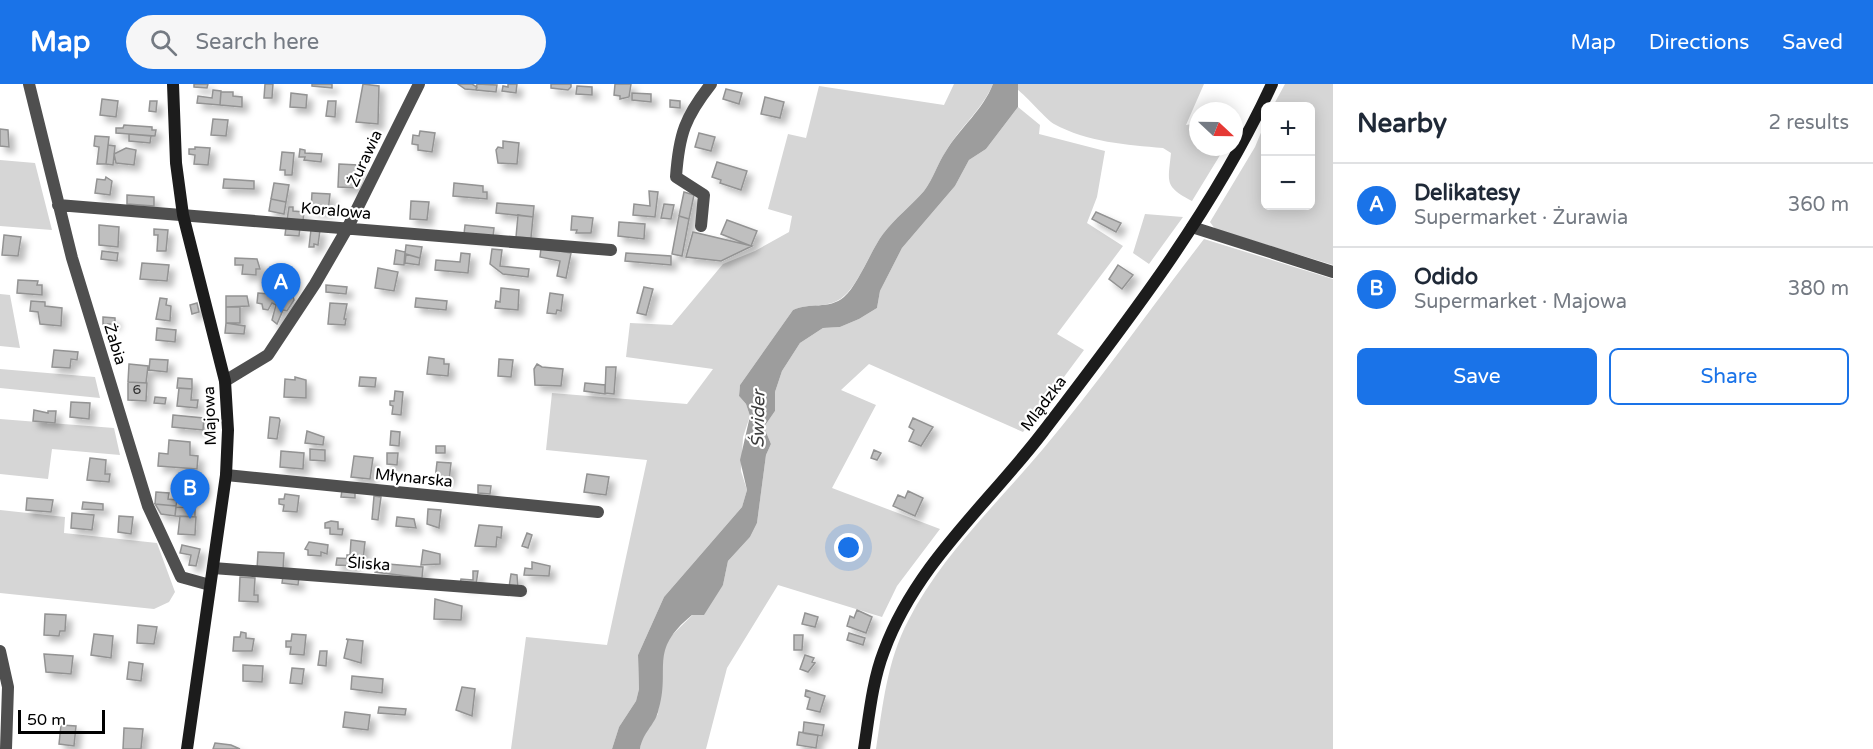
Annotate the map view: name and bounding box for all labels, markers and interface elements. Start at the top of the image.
search box [126,15,546,69]
text: Map [30,25,90,59]
icon: search [147,26,180,59]
text: Search here [195,29,319,55]
text: Map [1570,30,1616,55]
text: Directions [1649,30,1749,55]
text: Saved [1782,30,1843,55]
north arrow [1189,102,1243,156]
map controls [1261,102,1315,210]
button: + [1261,102,1315,156]
text: Nearby [1357,108,1447,139]
text: 2 results [1769,111,1849,135]
street label: Żurawia [343,127,387,190]
button: − [1261,156,1315,210]
text: Delikatesy [1414,180,1520,206]
text: A [1369,193,1384,217]
text: 360 m [1788,193,1849,217]
street label: Koralowa [300,198,372,224]
text: Supermarket · Żurawia [1414,206,1628,230]
pin: A [262,264,300,313]
text: Odido [1414,264,1478,290]
text: B [1370,277,1383,301]
text: 380 m [1788,277,1849,301]
text: Supermarket · Majowa [1414,290,1627,314]
street label: Żabia [99,321,131,367]
button: Save [1357,348,1597,405]
button: Share [1609,348,1849,405]
street label: Mlądzka [1017,372,1071,435]
house number: 6 [133,381,142,398]
street label: Majowa [199,386,221,446]
water label: Świder [746,388,770,448]
street label: Młynarska [374,464,454,492]
pin: B [170,470,210,519]
your location [834,533,863,562]
street label: Śliska [347,553,391,575]
scale bar [18,707,105,734]
text: 50 m [27,710,66,730]

